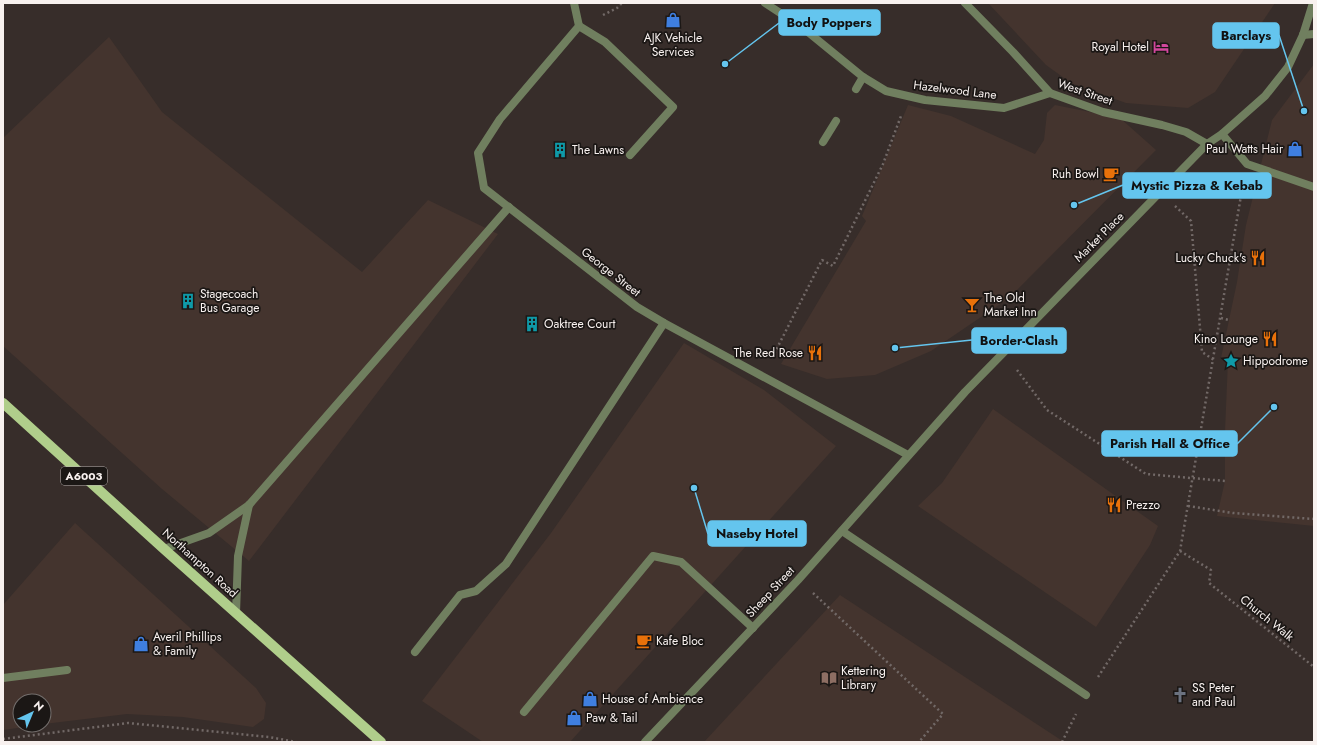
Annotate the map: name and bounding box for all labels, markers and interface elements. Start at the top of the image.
callout: Body Poppers [779,10,880,35]
shop icon: AJK Vehicle Services [664,11,682,29]
text: Body Poppers [786,13,872,32]
callout: Barclays [1213,23,1279,48]
text: Barclays [1221,26,1271,45]
place label: AJK Vehicle Services [644,29,702,61]
place label: Royal Hotel [1092,38,1149,56]
hotel icon: Royal Hotel [1152,38,1170,56]
street label: West Street [1055,74,1115,110]
street label: Hazelwood Lane [912,76,998,104]
place label: Paul Watts Hair [1206,140,1284,158]
shop icon: Paul Watts Hair [1286,140,1304,158]
building icon: The Lawns [551,141,569,159]
place label: The Lawns [572,141,624,159]
place label: Ruh Bowl [1052,165,1099,183]
cafe icon: Ruh Bowl [1102,165,1120,183]
callout: Mystic Pizza & Kebab [1123,173,1271,198]
text: Mystic Pizza & Kebab [1131,176,1263,195]
street label: Market Place [1070,208,1128,266]
street label: George Street [577,243,645,301]
place label: Lucky Chuck's [1176,249,1246,267]
restaurant icon: Lucky Chuck's [1249,249,1267,267]
place label: Stagecoach Bus Garage [200,285,259,317]
place label: The Old Market Inn [984,289,1037,321]
building icon: Stagecoach Bus Garage [179,292,197,310]
bar icon: The Old Market Inn [963,296,981,314]
building icon: Oaktree Court [523,315,541,333]
place label: Oaktree Court [544,315,615,333]
callout: Border-Clash [972,328,1066,353]
place label: Kino Lounge [1194,330,1258,348]
restaurant icon: Kino Lounge [1261,330,1279,348]
text: Border-Clash [980,331,1058,350]
place label: The Red Rose [734,344,803,362]
restaurant icon: The Red Rose [806,344,824,362]
place icon: Hippodrome [1222,352,1240,370]
place label: Hippodrome [1243,352,1308,370]
callout: Parish Hall & Office [1102,431,1237,456]
text: Parish Hall & Office [1110,434,1230,453]
road number: A6003 [61,467,107,485]
restaurant icon: Prezzo [1105,496,1123,514]
place label: Prezzo [1126,496,1160,514]
callout: Naseby Hotel [708,521,806,546]
street label: Northampton Road [158,524,242,602]
text: Naseby Hotel [716,524,798,543]
street label: Sheep Street [741,562,799,622]
street label: Church Walk [1236,591,1298,646]
place label: Averil Phillips & Family [153,628,222,660]
cafe icon: Kafe Bloc [635,632,653,650]
place label: Kafe Bloc [656,632,704,650]
shop icon: Averil Phillips & Family [132,635,150,653]
place label: Kettering Library [841,662,886,694]
library icon: Kettering Library [820,669,838,687]
place label: SS Peter and Paul [1192,679,1236,711]
church icon: SS Peter and Paul [1171,686,1189,704]
shop icon: House of Ambience [581,690,599,708]
place label: House of Ambience [602,690,703,708]
north arrow [12,693,52,733]
text: N [30,697,48,715]
shop icon: Paw & Tail [565,709,583,727]
place label: Paw & Tail [586,709,637,727]

